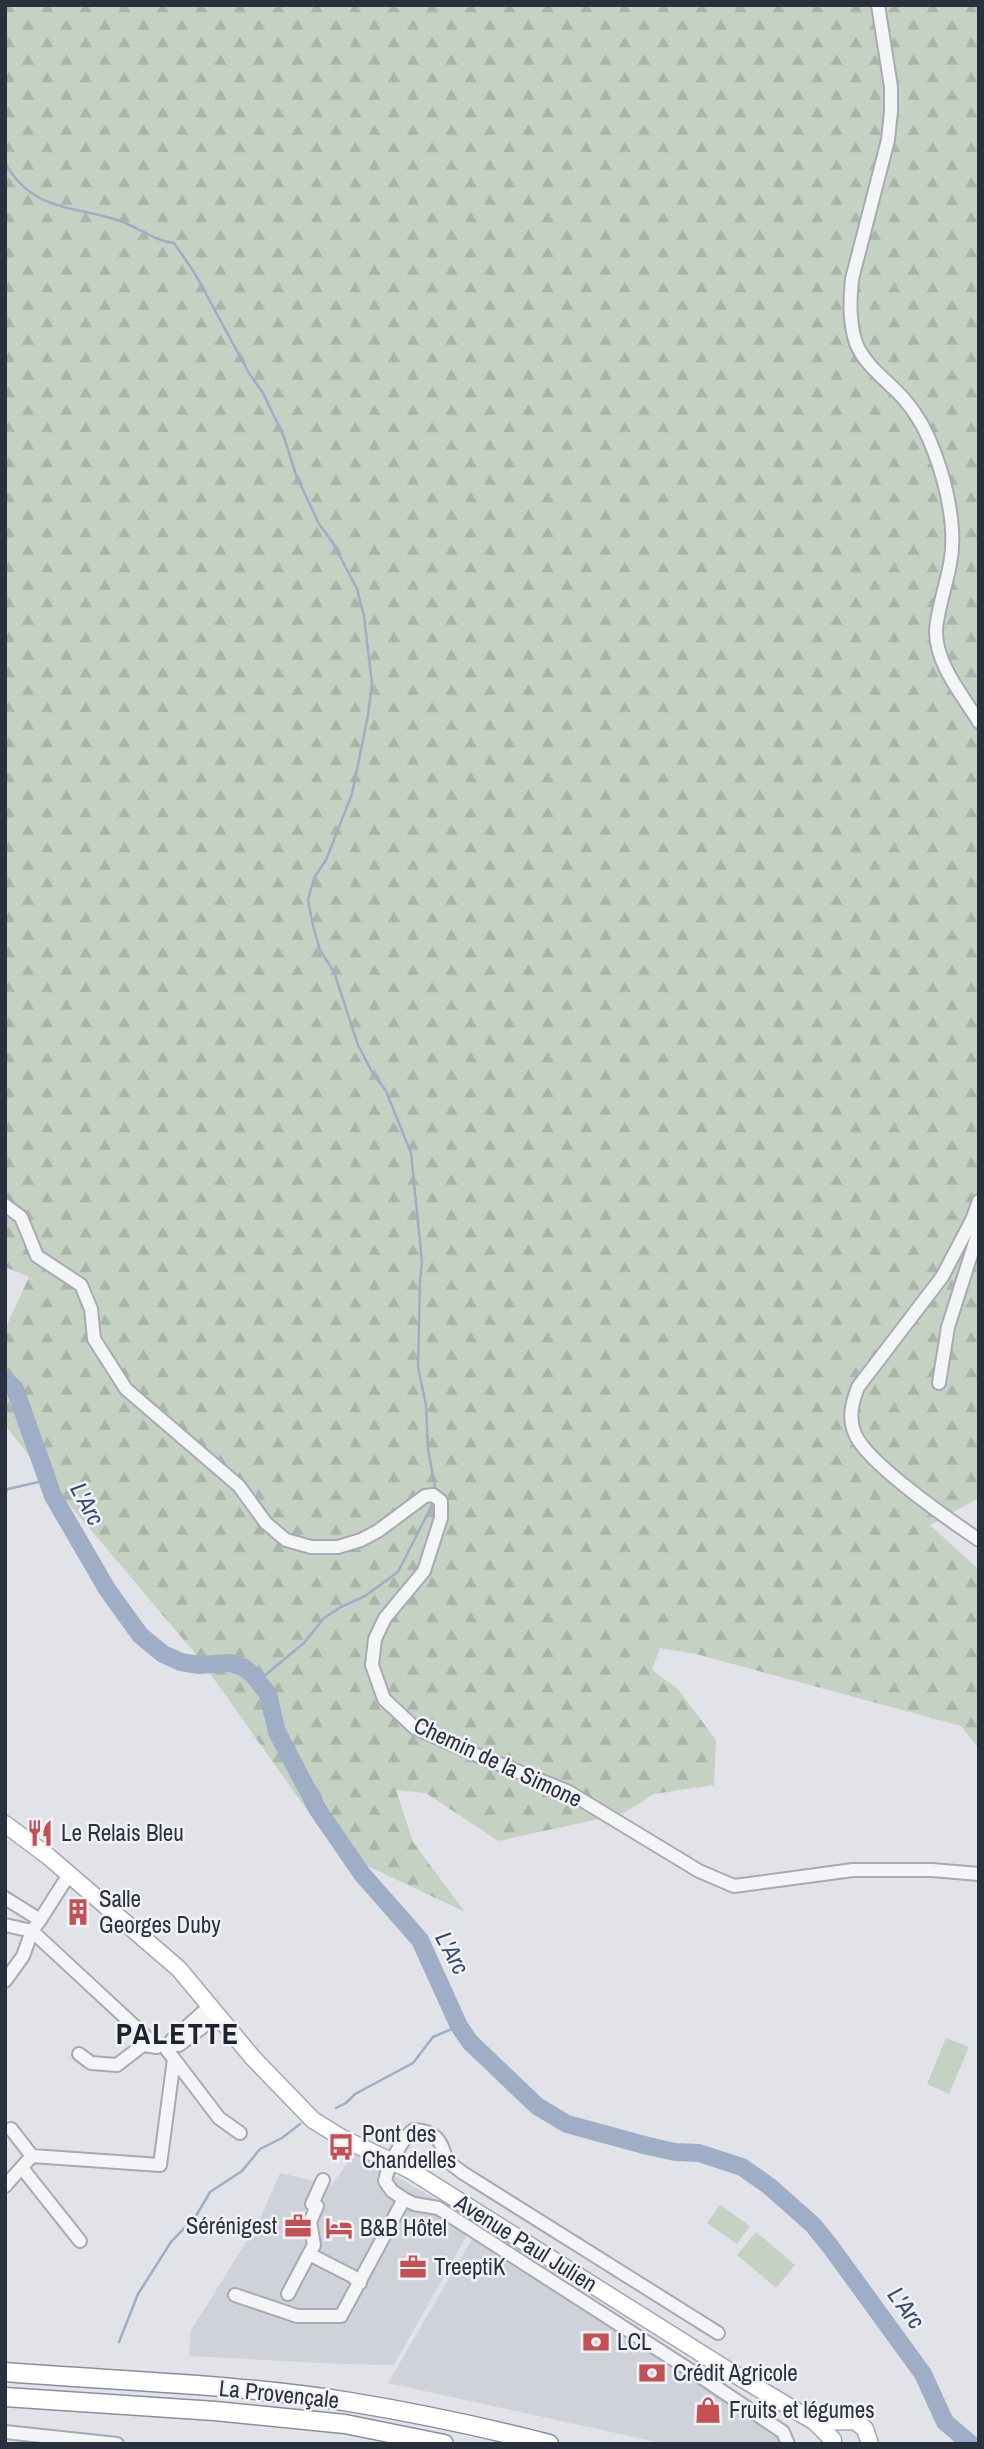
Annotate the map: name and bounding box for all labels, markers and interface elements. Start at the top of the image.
water label: L'Arc [63,1476,112,1531]
street label: Chemin de la Simone [409,1709,587,1814]
place label: Le Relais Bleu [61,1817,184,1848]
restaurant icon: Le Relais Bleu [25,1818,55,1848]
place label: Salle Georges Duby [99,1883,221,1940]
building icon: Salle Georges Duby [63,1897,93,1927]
water label: L'Arc [428,1925,477,1980]
district label: PALETTE [116,2013,240,2053]
place label: Pont des Chandelles [362,2118,456,2175]
bus stop icon: Pont des Chandelles [326,2132,356,2162]
street label: Avenue Paul Julien [448,2186,603,2299]
place label: Sérénigest [186,2210,277,2241]
office icon: Sérénigest [283,2211,313,2241]
place label: B&B Hôtel [360,2212,447,2243]
hotel icon: B&B Hôtel [324,2213,354,2243]
place label: TreeptiK [434,2251,506,2282]
office icon: TreeptiK [398,2252,428,2282]
water label: L'Arc [881,2280,933,2335]
place label: LCL [617,2326,652,2357]
bank icon: LCL [581,2327,611,2357]
place label: Crédit Agricole [673,2357,798,2388]
bank icon: Crédit Agricole [637,2358,667,2388]
street label: La Provençale [217,2372,341,2415]
place label: Fruits et légumes [729,2394,875,2425]
shop icon: Fruits et légumes [693,2395,723,2425]

